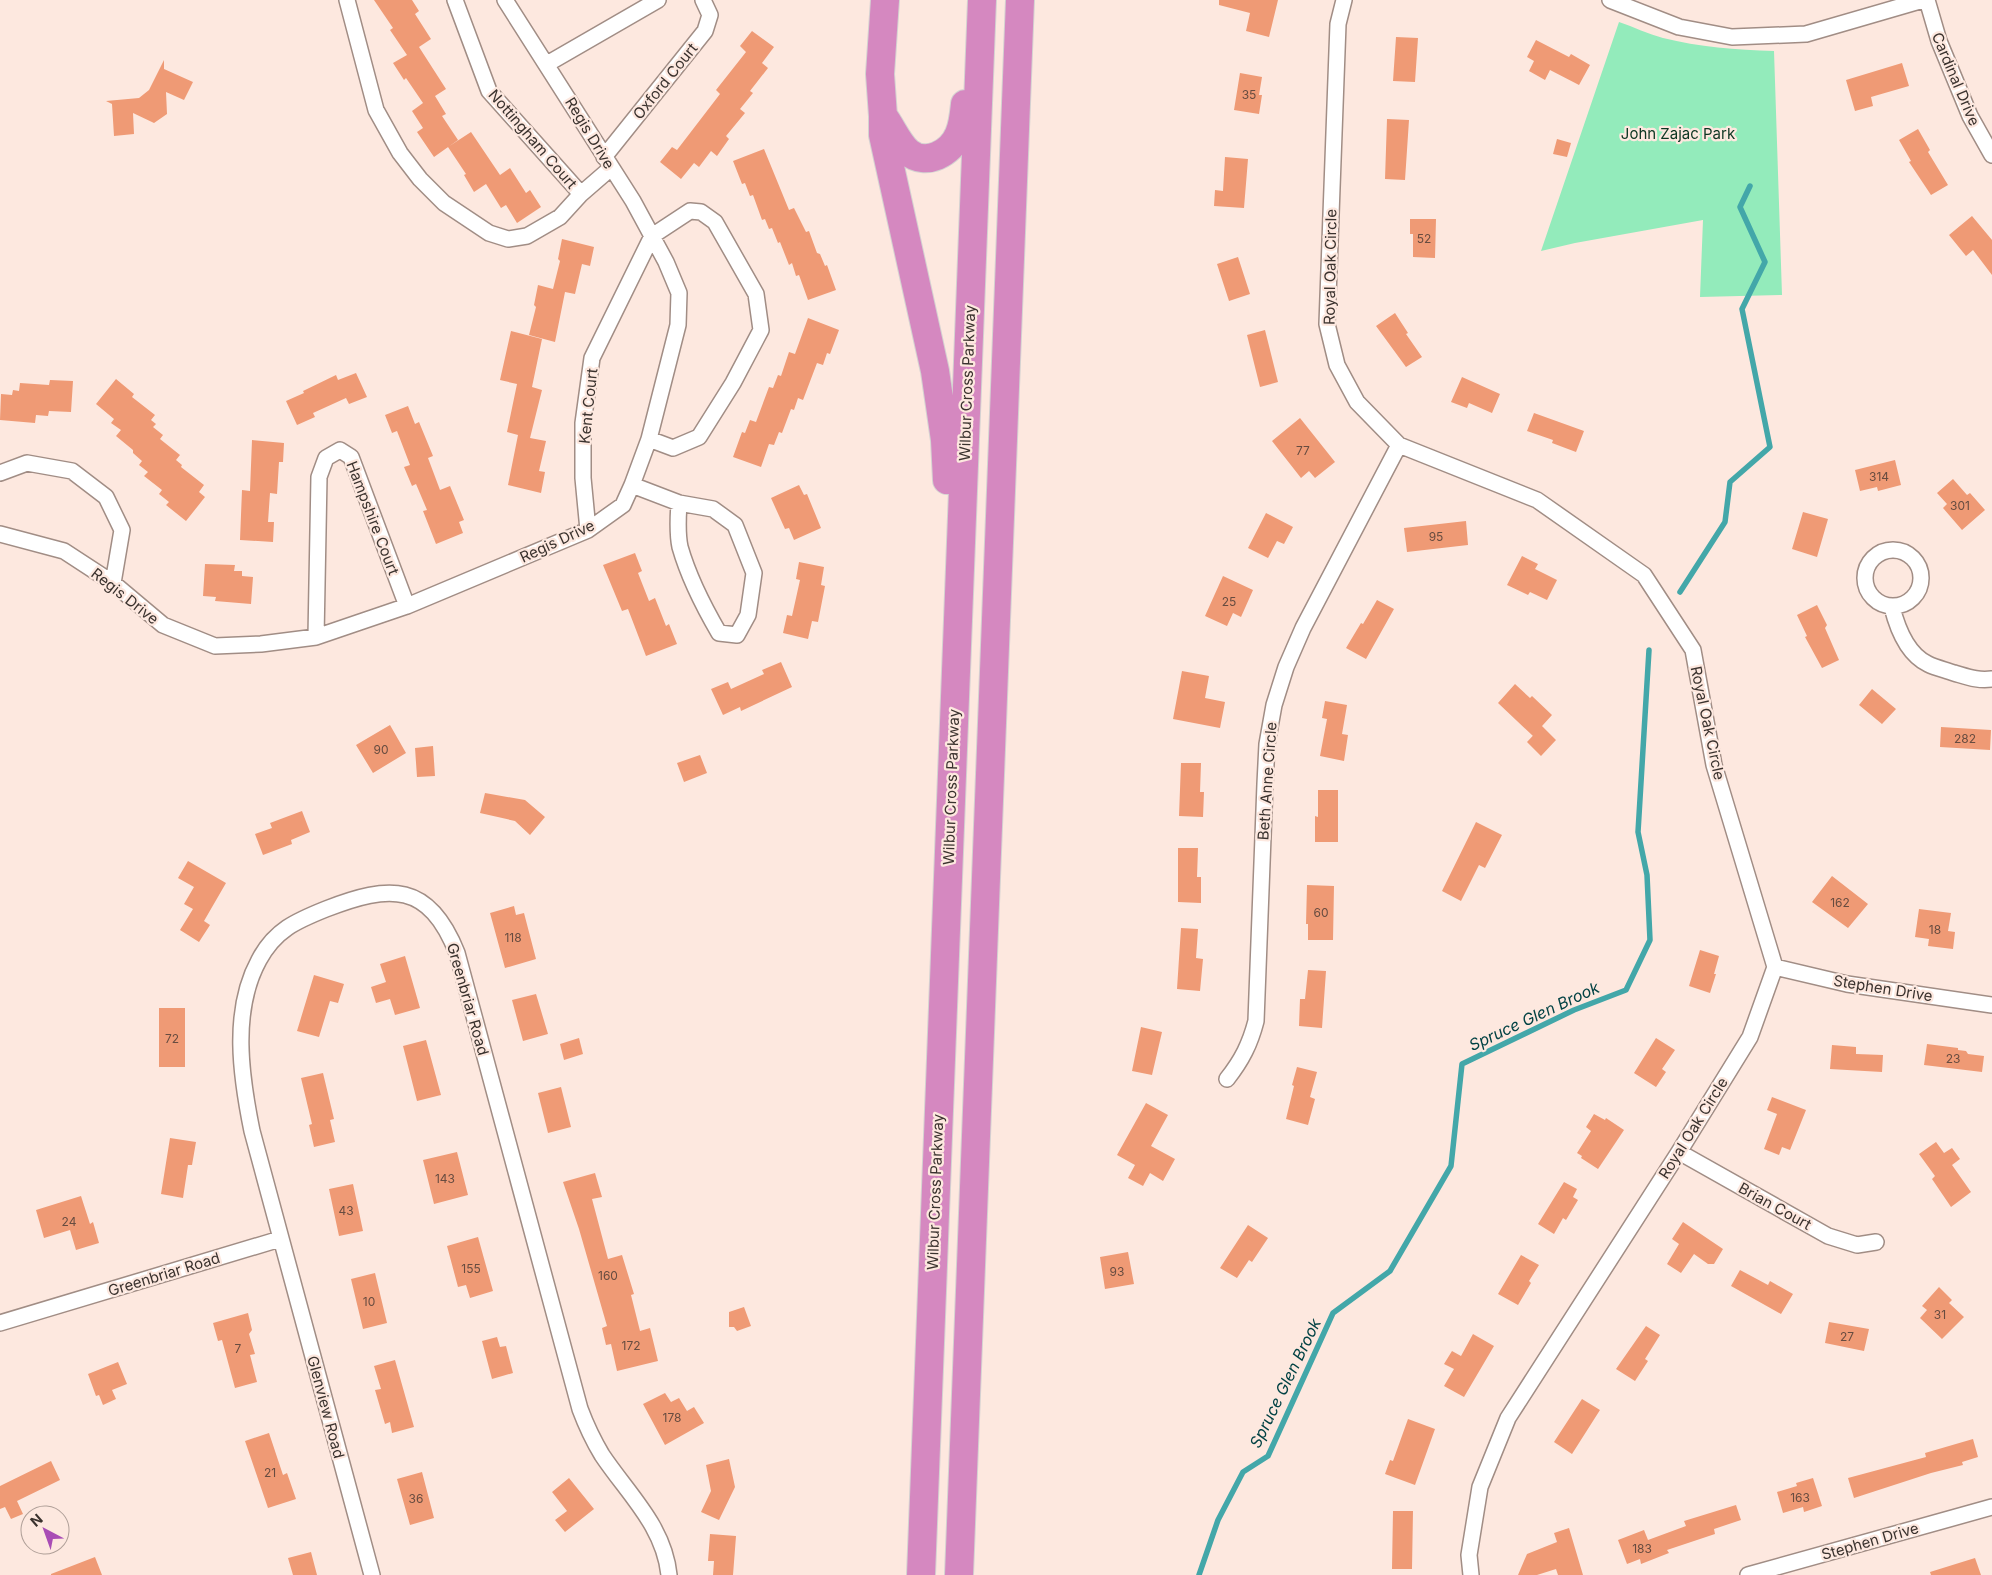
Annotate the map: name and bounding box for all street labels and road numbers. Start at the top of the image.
street label: Cardinal Drive [1928,29,1984,129]
street label: Oxford Court [629,39,702,123]
street label: Nottingham Court [485,85,581,193]
street label: Regis Drive [561,94,619,172]
street label: Royal Oak Circle [1319,209,1341,325]
street label: Wilbur Cross Parkway [955,304,979,461]
street label: Kent Court [575,367,601,445]
street label: Hampshire Court [343,458,403,578]
street label: Regis Drive [517,515,597,567]
street label: Regis Drive [87,564,163,628]
street label: Royal Oak Circle [1687,664,1729,782]
street label: Wilbur Cross Parkway [939,708,963,865]
street label: Beth Anne Circle [1253,721,1281,841]
street label: Greenbriar Road [443,941,493,1057]
street label: Stephen Drive [1832,971,1934,1005]
street label: Royal Oak Circle [1654,1074,1732,1182]
street label: Wilbur Cross Parkway [923,1113,947,1270]
street label: Brian Court [1735,1178,1815,1234]
street label: Greenbriar Road [106,1248,222,1300]
street label: Glenview Road [303,1354,349,1460]
street label: Stephen Drive [1819,1518,1921,1564]

